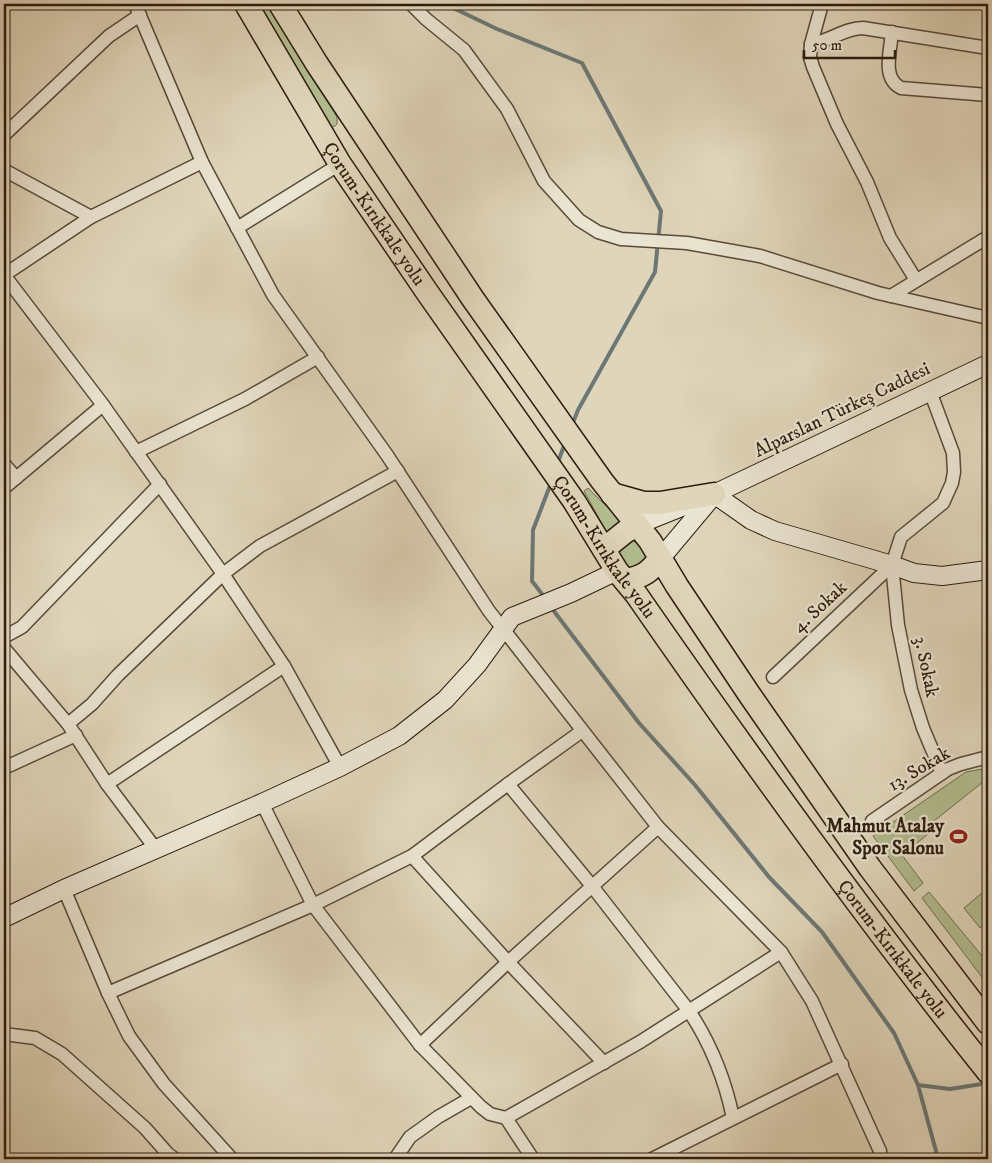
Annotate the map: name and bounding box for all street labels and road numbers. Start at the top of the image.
street label: Çorum-Kırıkkale yolu [318,138,431,290]
street label: Alparslan Türkeş Caddesi [750,357,934,463]
street label: Çorum-Kırıkkale yolu [548,471,661,623]
street label: 4. Sokak [788,576,852,638]
street label: 3. Sokak [908,634,944,700]
street label: 13. Sokak [884,741,955,797]
street label: Çorum-Kırıkkale yolu [833,875,953,1023]

